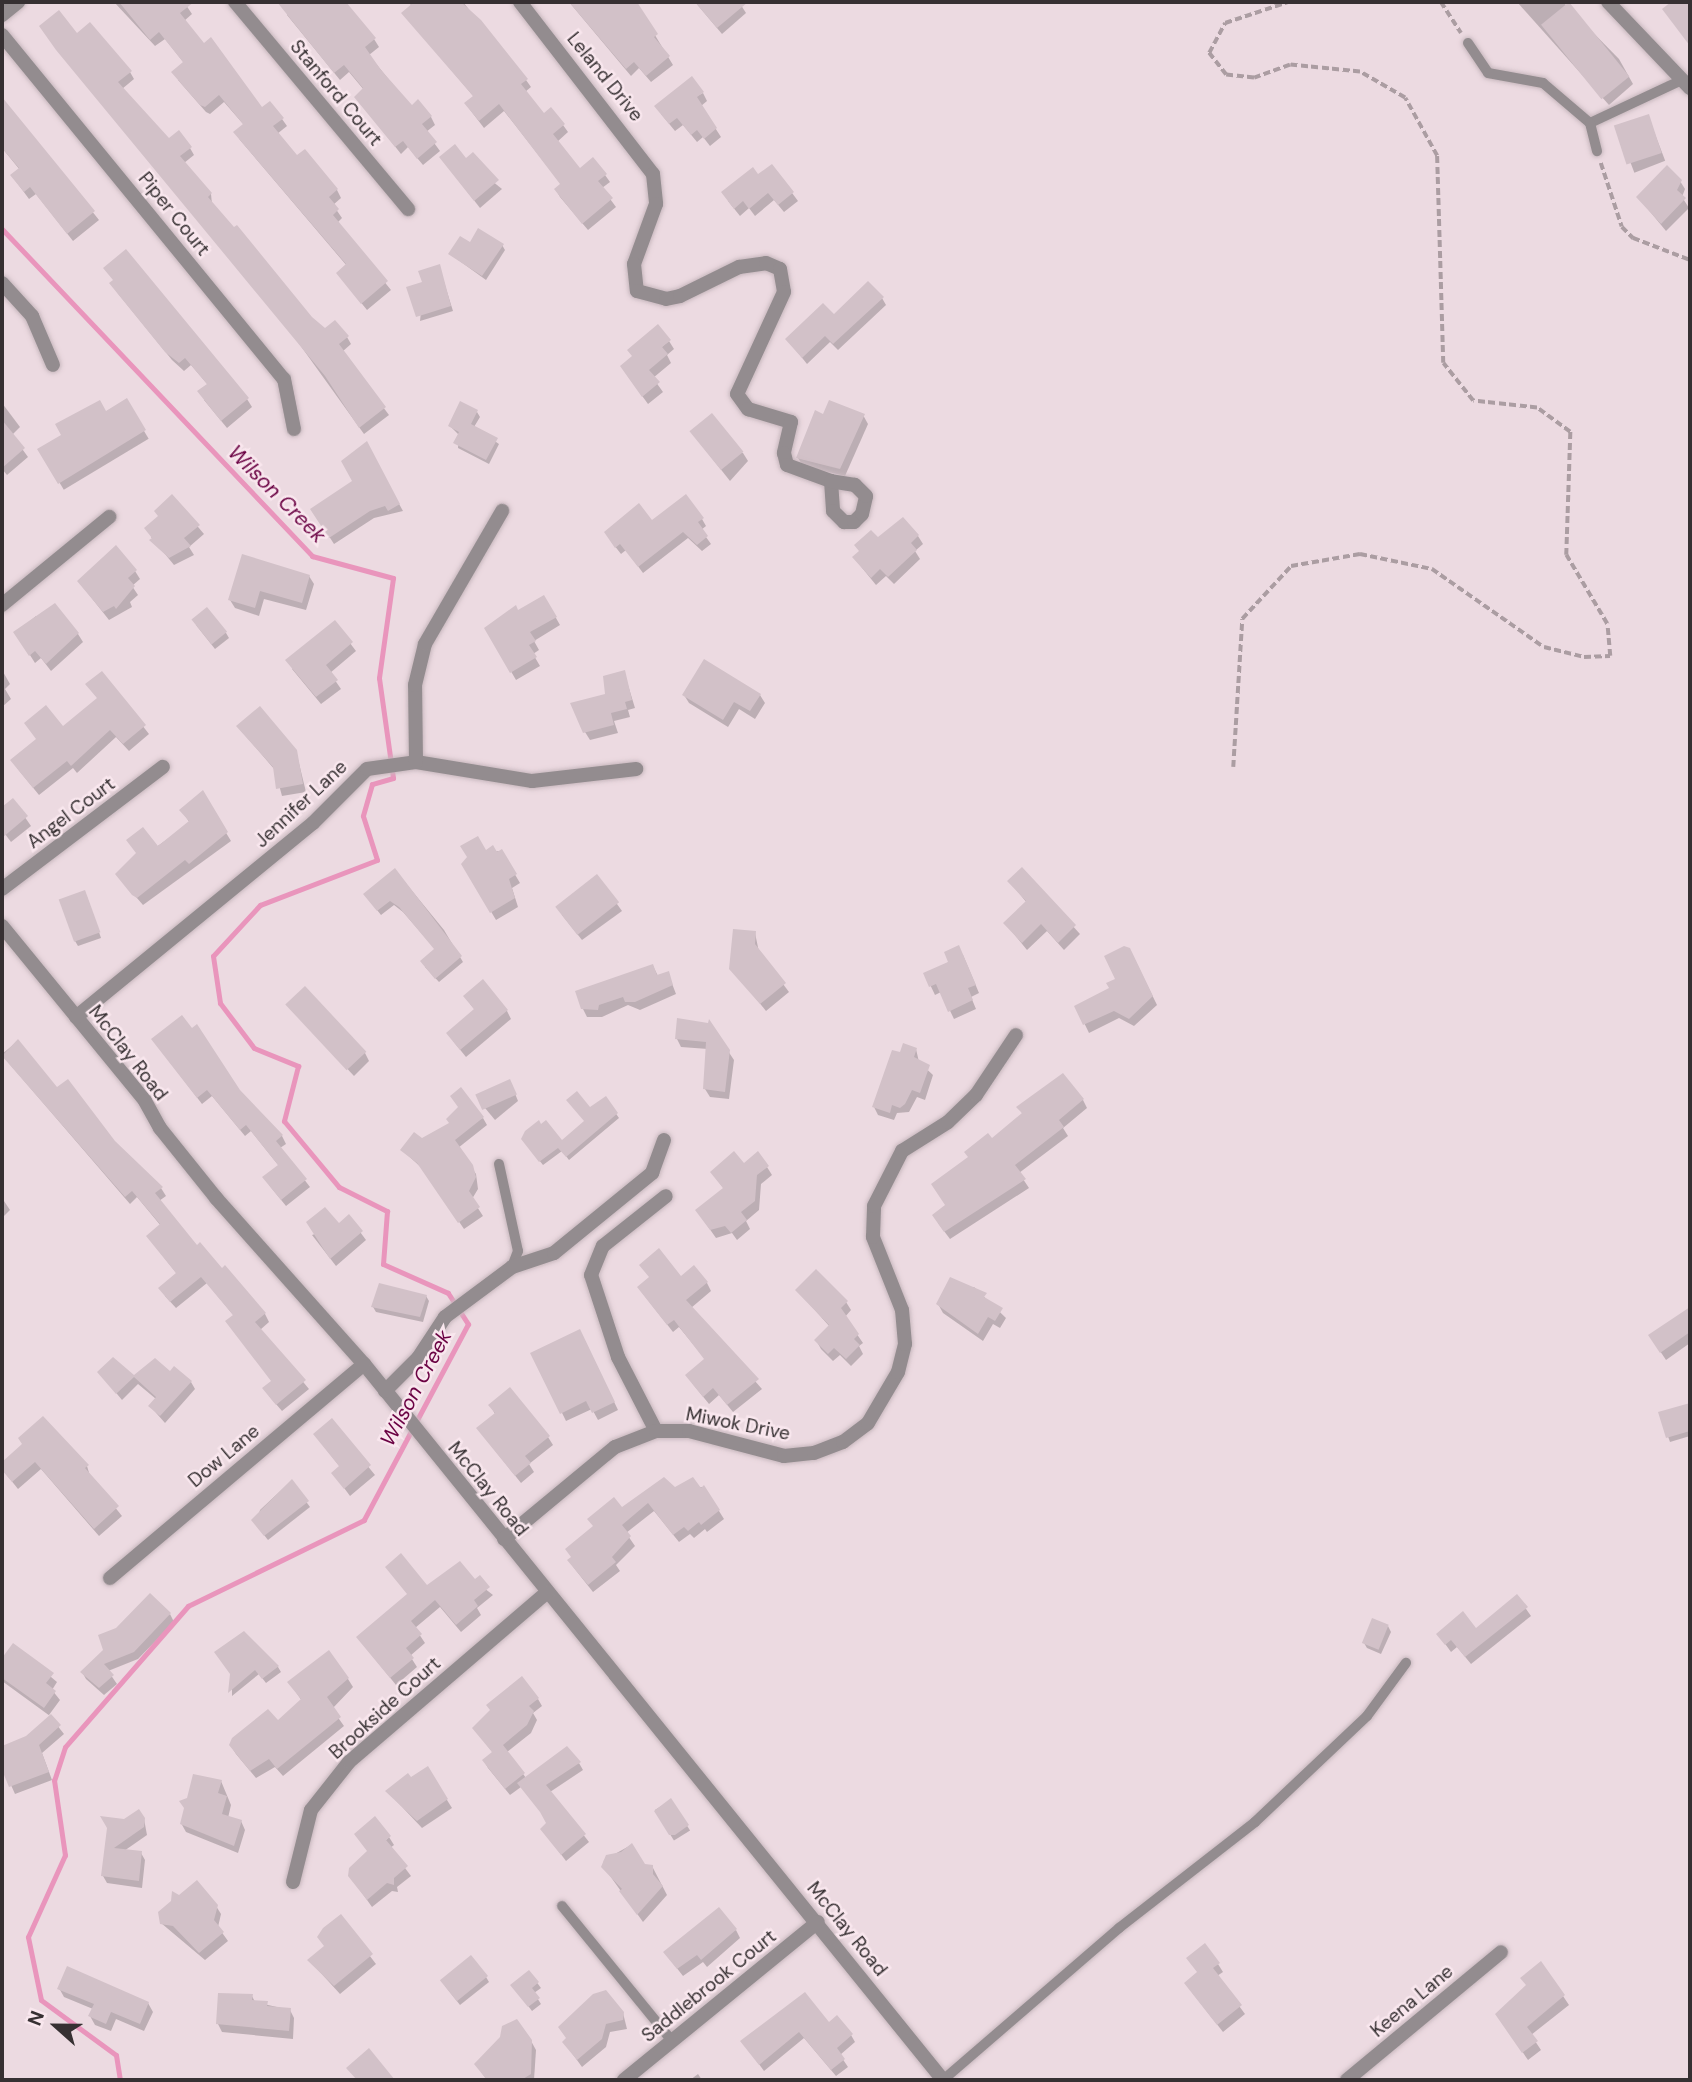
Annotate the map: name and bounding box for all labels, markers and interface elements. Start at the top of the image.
street label: Leland Drive [562,28,648,126]
street label: Stanford Court [285,36,387,150]
street label: Piper Court [133,168,215,260]
water label: Wilson Creek [223,440,331,548]
street label: Jennifer Lane [250,756,352,852]
street label: Angel Court [23,773,119,853]
street label: McClay Road [84,1001,172,1105]
water label: Wilson Creek [375,1326,457,1450]
street label: Miwok Drive [684,1403,792,1445]
street label: Dow Lane [184,1420,264,1492]
street label: McClay Road [443,1437,533,1541]
street label: Brookside Court [325,1652,445,1764]
street label: McClay Road [802,1877,892,1981]
street label: Saddlebrook Court [637,1925,781,2047]
street label: Keena Lane [1366,1960,1458,2042]
north arrow [21,1991,91,2061]
text: N [22,2007,50,2029]

